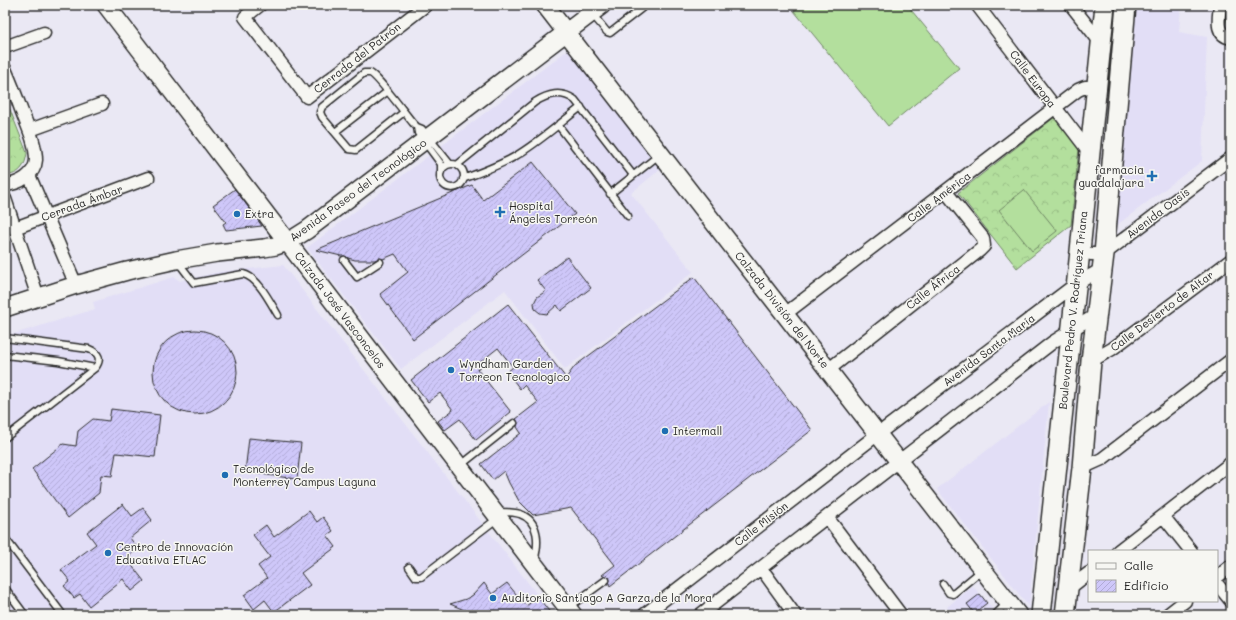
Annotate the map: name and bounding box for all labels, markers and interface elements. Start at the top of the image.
street label: Cerrada del Patrón [310,19,403,96]
street label: Calle Europa [1007,47,1060,111]
street label: Avenida Paseo del Tecnológico [286,135,430,244]
place label: farmacia guadalajara [1078,162,1144,190]
street label: Calle América [904,168,974,225]
marker: farmacia guadalajara [1147,171,1157,181]
street label: Cerrada Ámbar [39,181,125,224]
street label: Avenida Oasis [1123,184,1192,241]
place label: Hospital Ángeles Torreón [509,198,597,226]
place label: Extra [245,206,274,221]
marker: Hospital Ángeles Torreón [494,206,506,218]
marker: Extra [232,209,242,219]
street label: Boulevard Pedro V. Rodríguez Triana [1055,210,1090,410]
street label: Calzada José Vasconcelos [292,248,389,371]
street label: Calzada División del Norte [732,248,833,371]
street label: Calle África [903,261,963,312]
street label: Calle Desierto de Altar [1107,267,1216,354]
street label: Avenida Santa María [940,310,1038,389]
place label: Wyndham Garden Torreon Tecnologico [459,356,570,384]
marker: Wyndham Garden Torreon Tecnologico [446,365,456,375]
place label: Intermall [673,423,722,438]
marker: Intermall [660,426,670,436]
place label: Tecnológico de Monterrey Campus Laguna [233,461,376,489]
marker: Tecnológico de Monterrey Campus Laguna [220,470,230,480]
street label: Calle Misión [731,498,791,549]
place label: Centro de Innovación Educativa ETLAC [116,539,233,567]
marker: Centro de Innovación Educativa ETLAC [103,548,113,558]
legend [1088,550,1218,602]
text: Calle [1124,557,1154,573]
text: Edificio [1124,577,1168,593]
place label: Auditorio Santiago A Garza de la Mora [501,590,712,605]
marker: Auditorio Santiago A Garza de la Mora [488,593,498,603]

